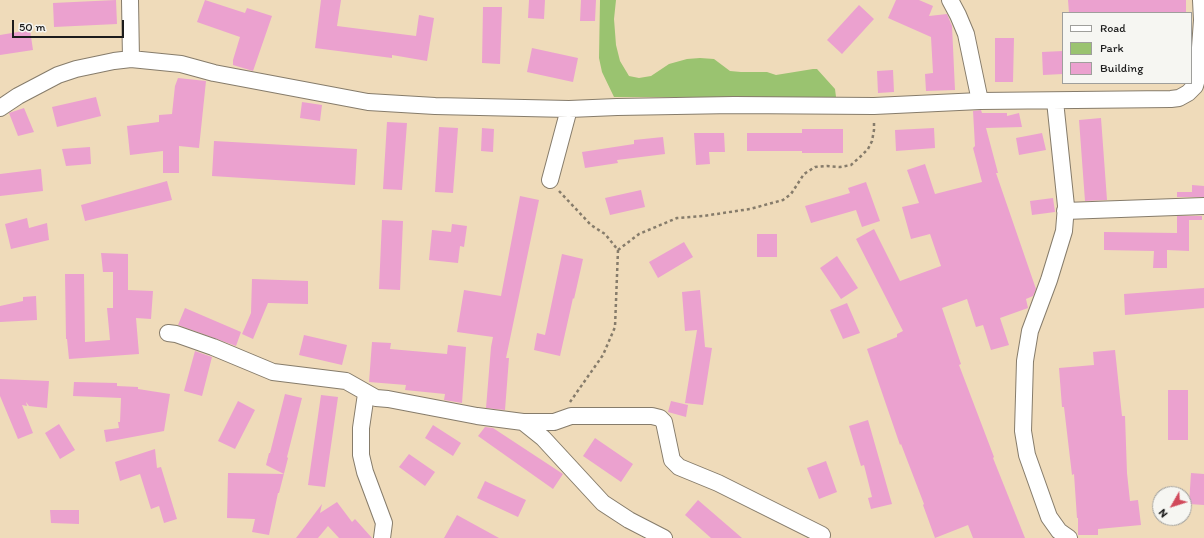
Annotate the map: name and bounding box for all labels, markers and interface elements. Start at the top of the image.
scale bar [14,12,126,38]
legend [1062,12,1192,84]
text: 50 m [19,20,45,34]
text: Road [1100,21,1126,35]
text: Park [1100,41,1124,55]
text: Building [1100,61,1143,75]
north arrow [1152,486,1192,526]
text: N [1156,506,1170,520]

